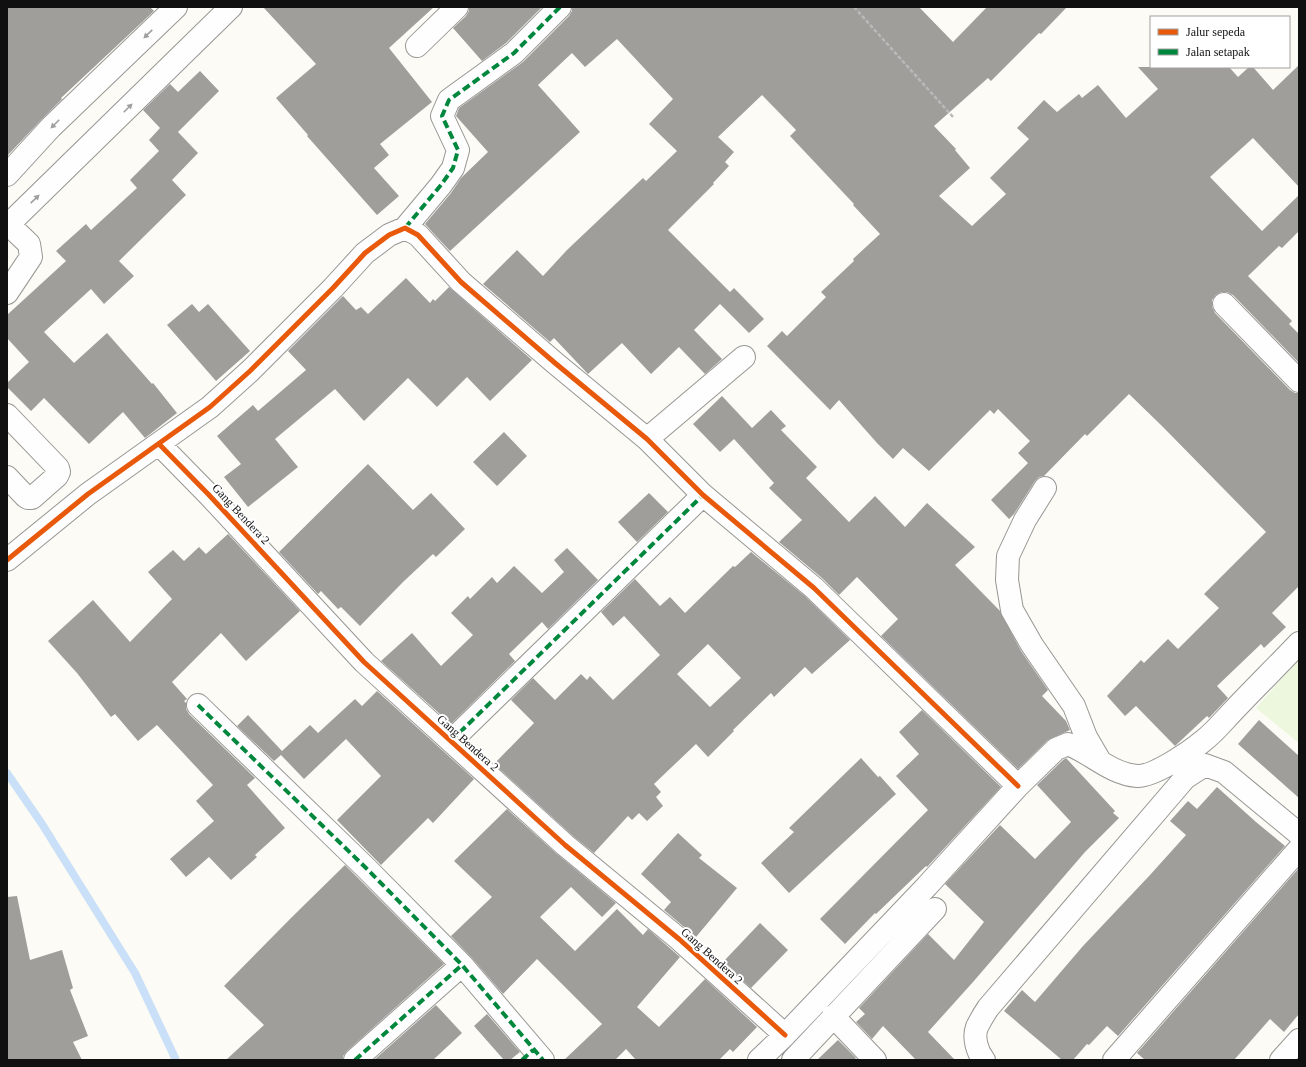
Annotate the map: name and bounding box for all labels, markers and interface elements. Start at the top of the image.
legend [1150,16,1290,68]
text: Jalur sepeda [1186,25,1246,39]
one-way arrow [143,29,153,39]
text: Jalan setapak [1186,45,1250,59]
one-way arrow [123,103,133,113]
one-way arrow [50,120,59,129]
one-way arrow [30,194,40,204]
street label: Gang Bendera 2 [209,481,273,547]
street label: Gang Bendera 2 [434,712,502,774]
street label: Gang Bendera 2 [678,925,746,987]

